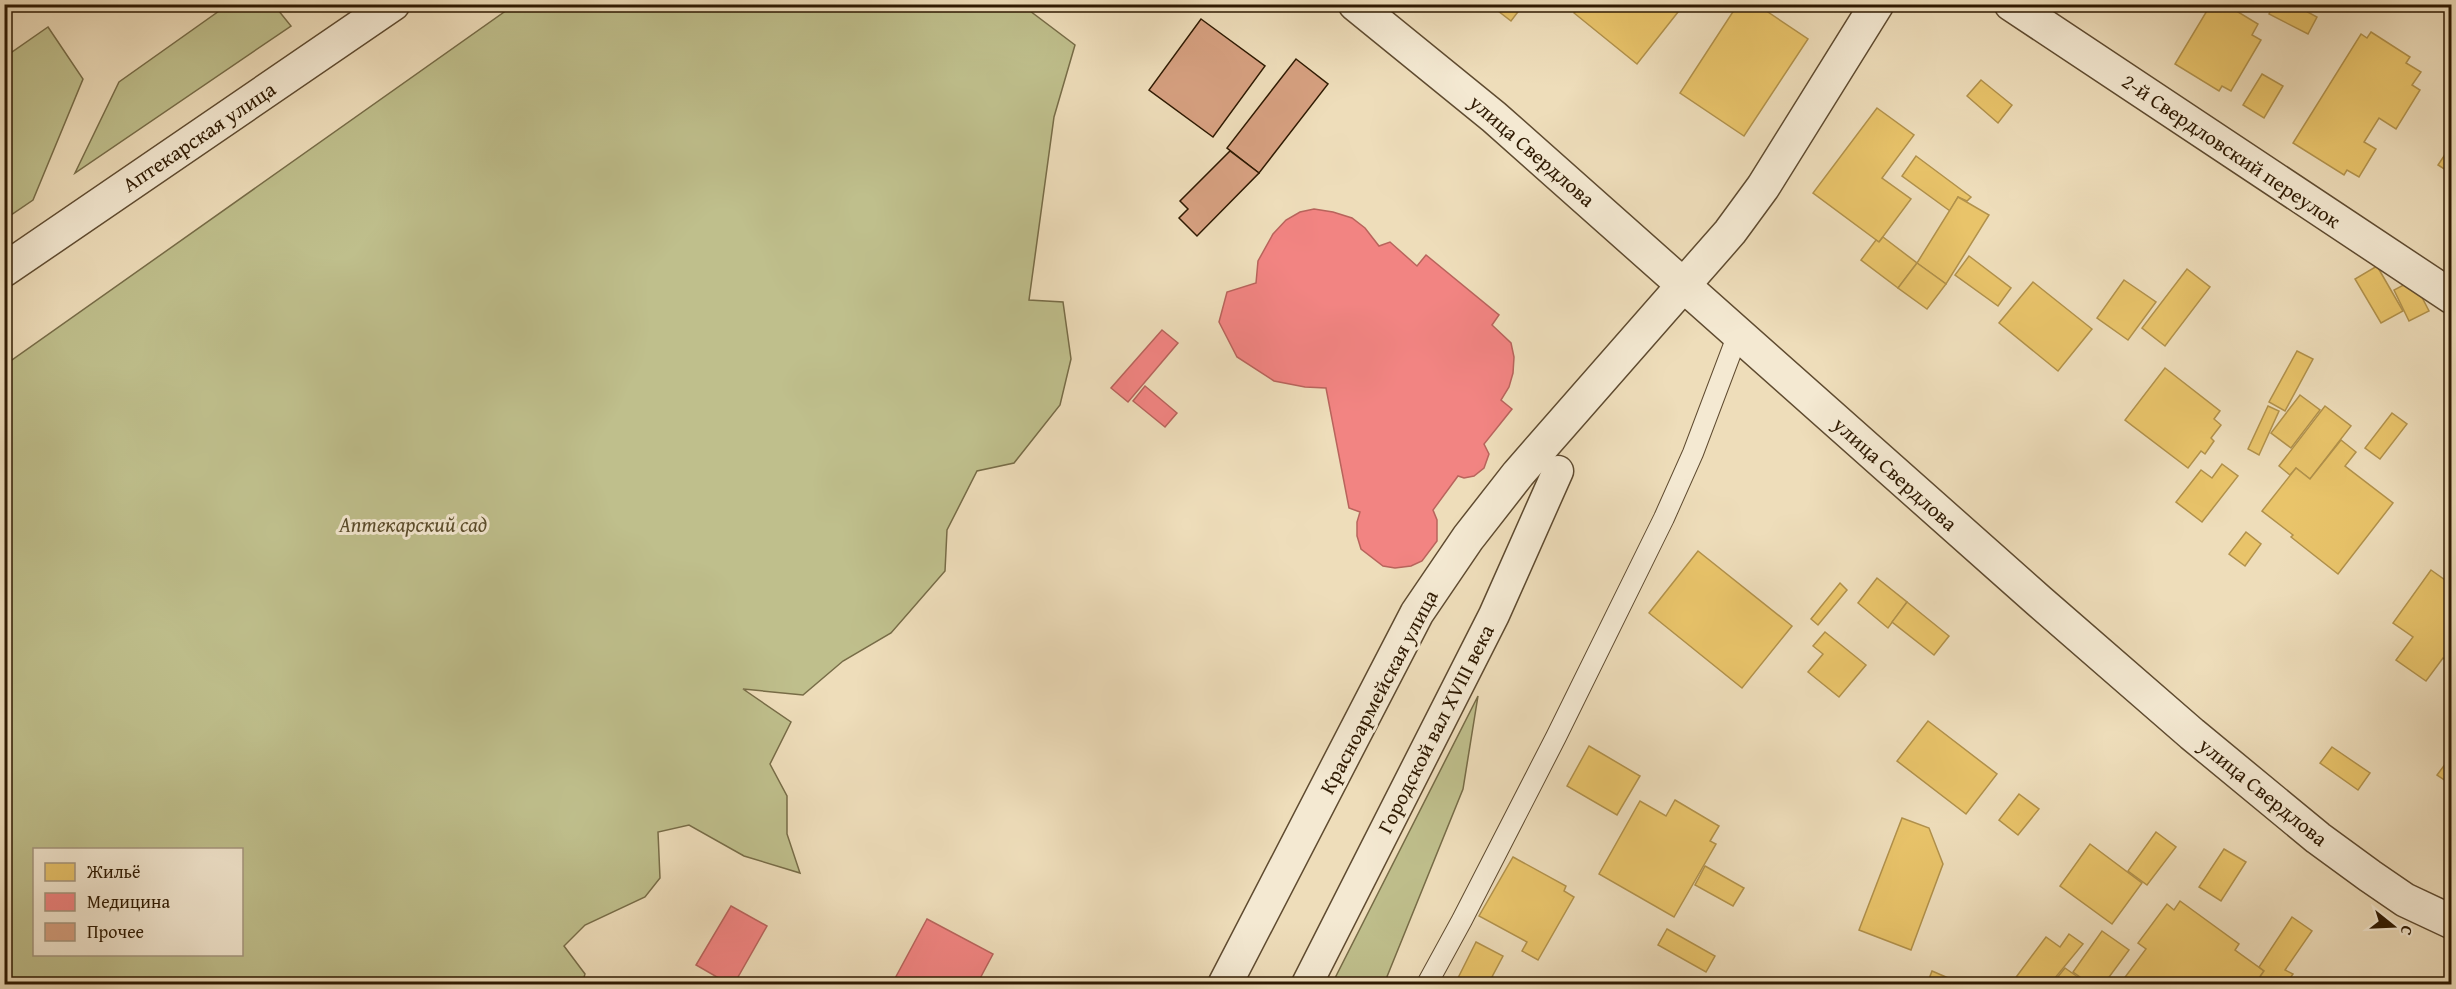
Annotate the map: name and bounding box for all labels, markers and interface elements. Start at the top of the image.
street label: 2-й Свердловский переулок [2116,66,2347,236]
street label: Аптекарская улица [116,74,282,200]
street label: улица Свердлова [1462,86,1602,214]
street label: улица Свердлова [1825,409,1964,538]
park label: Аптекарский сад [338,509,487,540]
street label: Красноармейская улица [1312,584,1446,799]
street label: Городской вал XVIII века [1369,619,1502,839]
street label: улица Свердлова [2191,729,2334,853]
legend [33,848,243,956]
text: Жильё [86,858,141,885]
text: Медицина [87,888,170,915]
north arrow [2363,896,2423,956]
text: Прочее [87,918,144,945]
text: С [2394,923,2420,939]

